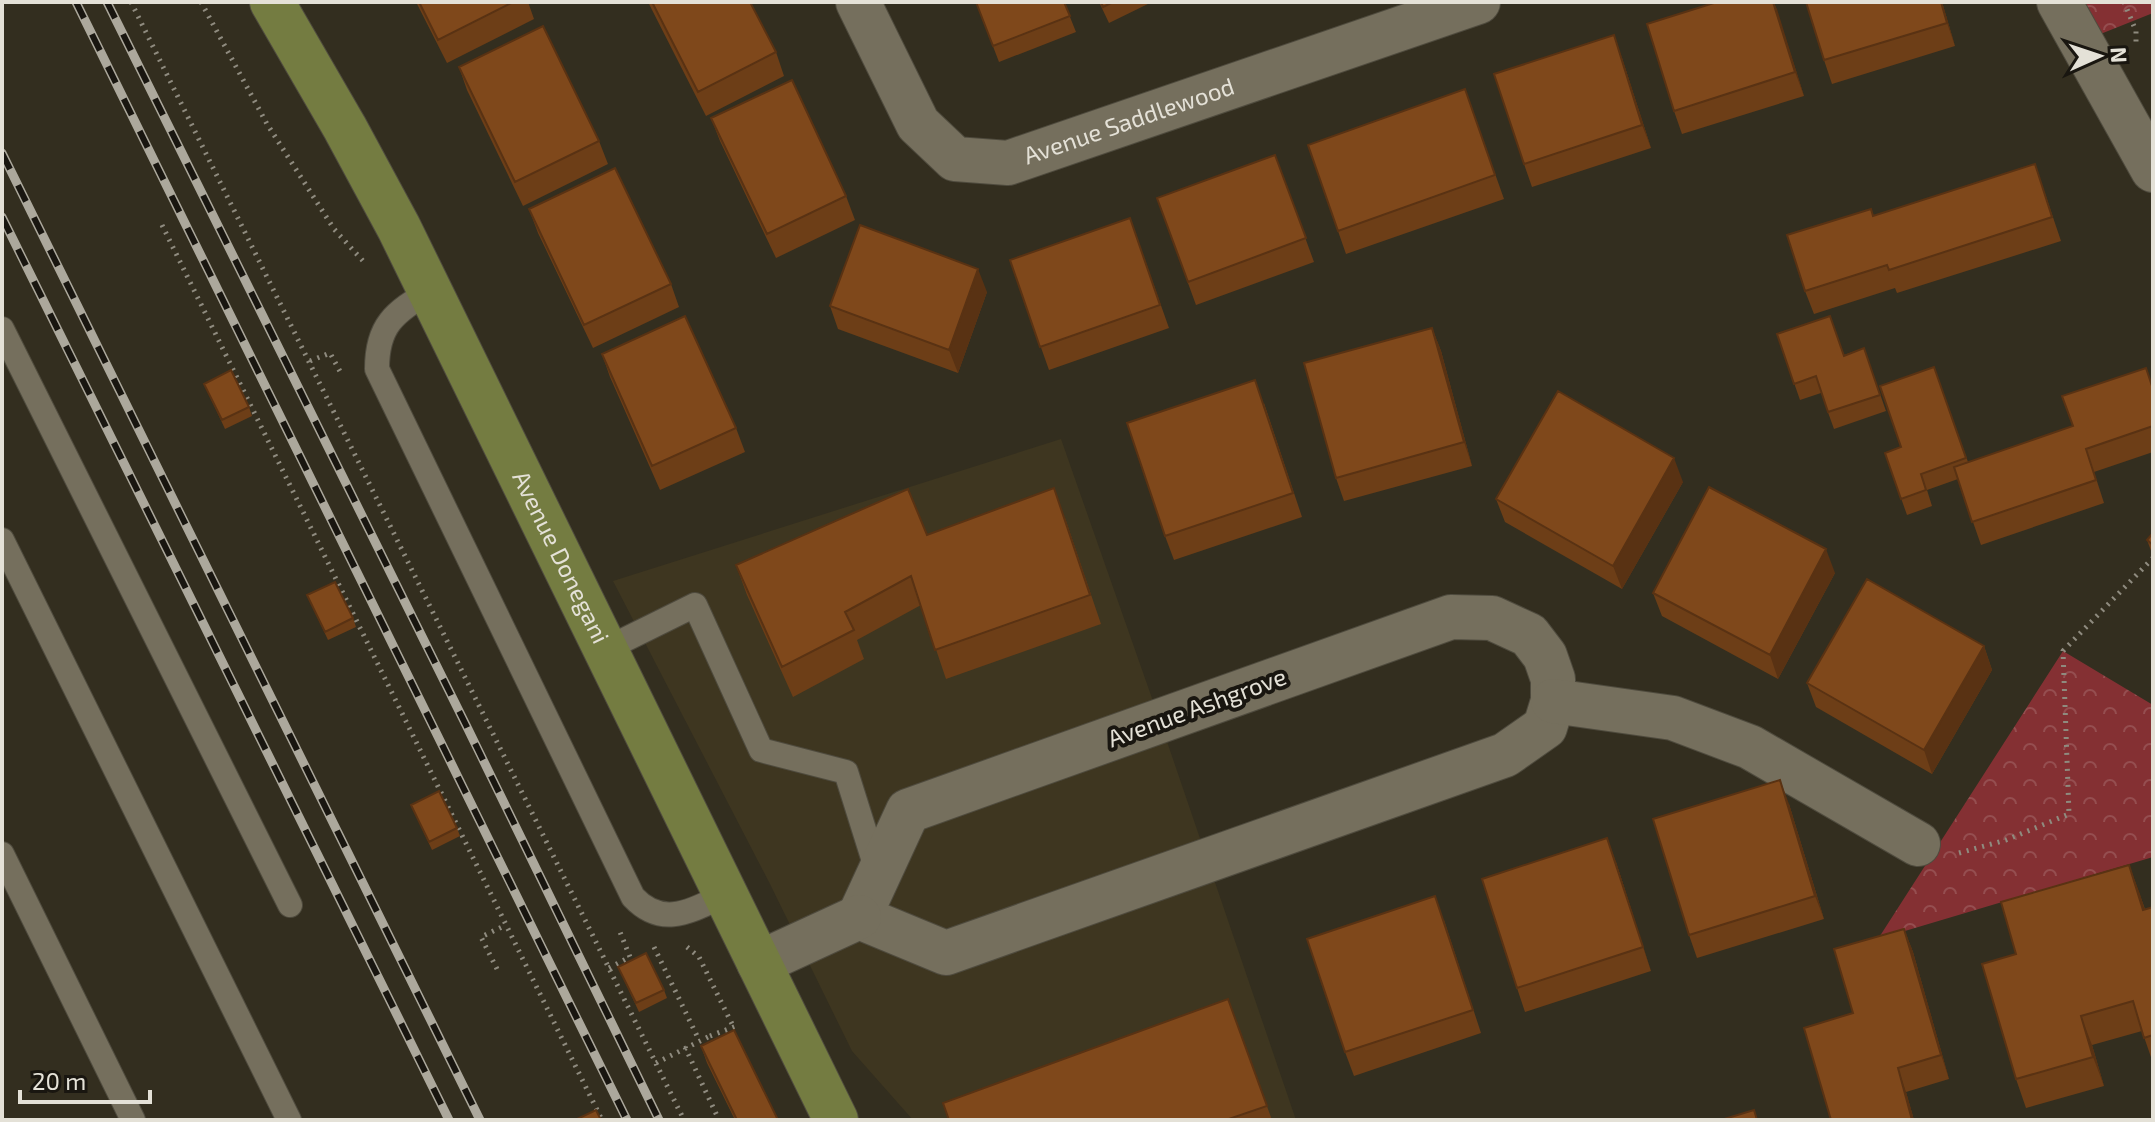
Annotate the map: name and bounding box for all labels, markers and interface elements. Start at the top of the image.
north arrow [2059,16,2139,96]
text: N [2107,46,2133,64]
street label: Avenue Saddlewood [1019,71,1238,170]
street label: Avenue Donegani [507,466,616,648]
street label: Avenue Ashgrove [1103,661,1290,752]
scale bar [20,1054,150,1104]
text: 20 m [32,1066,86,1095]

